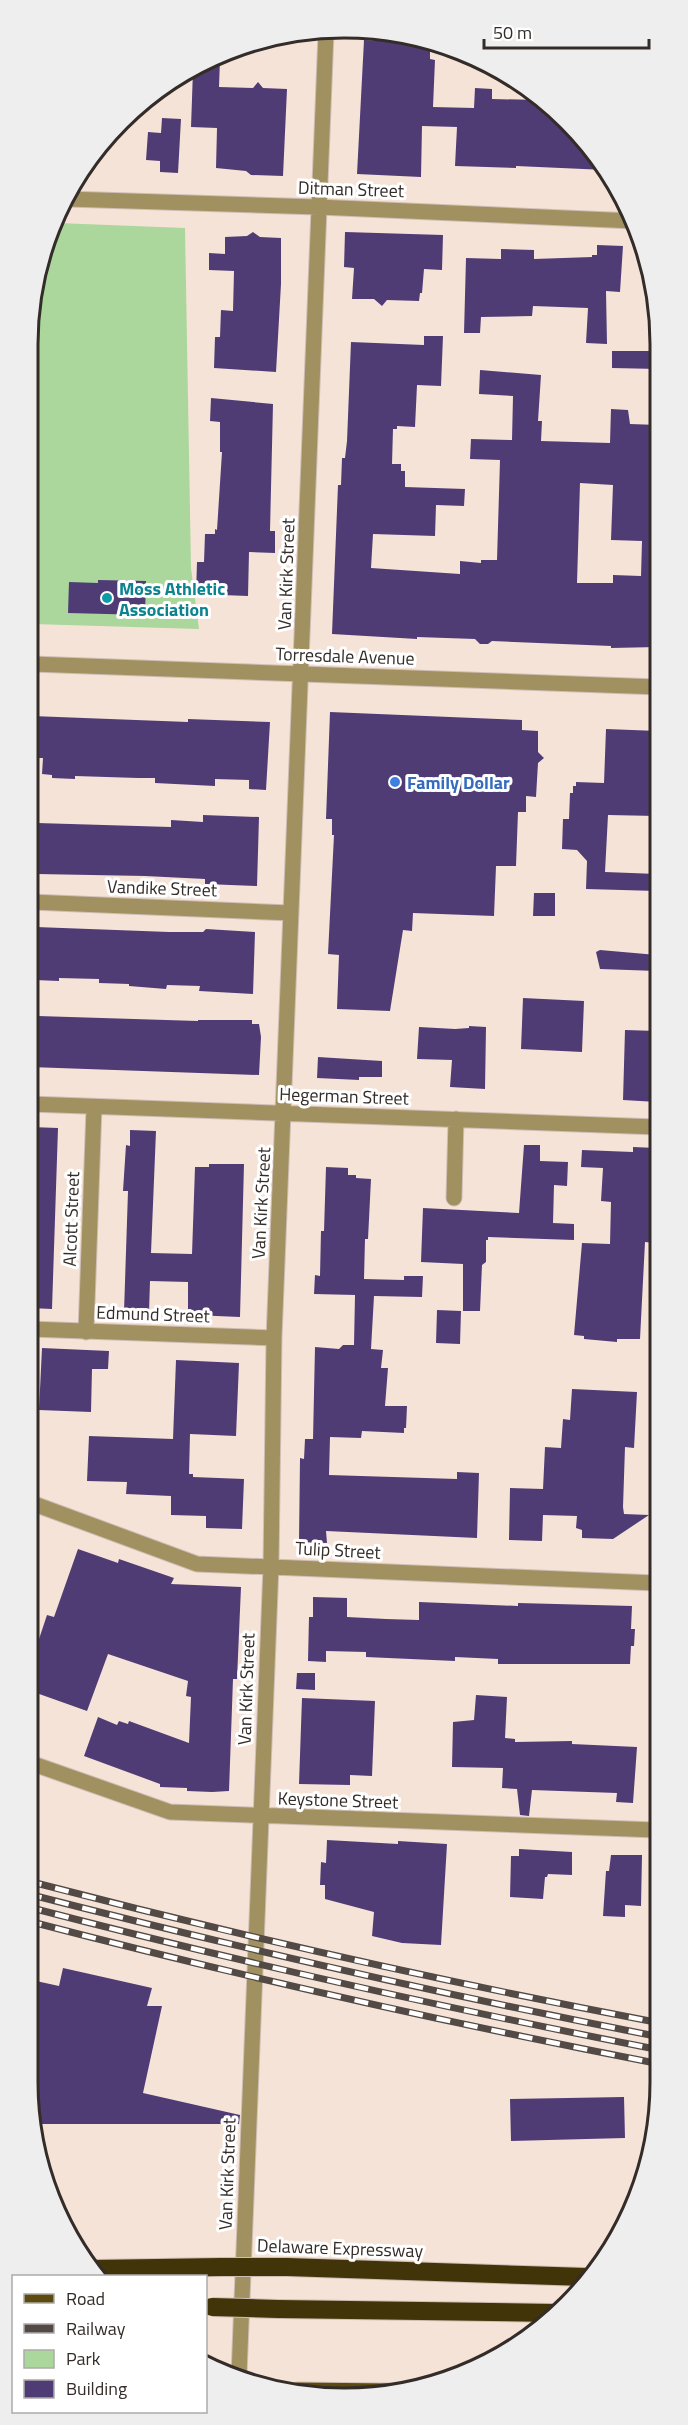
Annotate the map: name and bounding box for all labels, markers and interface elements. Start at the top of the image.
scale bar [484,12,649,50]
text: 50 m [493,19,532,46]
street label: Ditman Street [298,174,405,204]
street label: Van Kirk Street [271,517,301,630]
place label: Moss Athletic Association [119,575,225,623]
marker: Moss Athletic Association [100,591,114,605]
street label: Torresdale Avenue [275,640,415,672]
place label: Family Dollar [407,769,510,796]
marker: Family Dollar [388,775,402,789]
street label: Vandike Street [107,873,218,903]
street label: Hegerman Street [279,1080,410,1112]
street label: Van Kirk Street [245,1146,277,1260]
street label: Alcott Street [56,1170,86,1267]
street label: Edmund Street [96,1299,211,1329]
street label: Tulip Street [295,1534,382,1566]
street label: Van Kirk Street [231,1632,261,1745]
street label: Keystone Street [277,1784,400,1816]
street label: Van Kirk Street [212,2117,242,2230]
street label: Delaware Expressway [256,2232,424,2264]
legend [12,2275,207,2413]
text: Road [66,2285,105,2312]
text: Railway [66,2315,126,2342]
text: Park [66,2345,101,2372]
text: Building [66,2375,127,2402]

